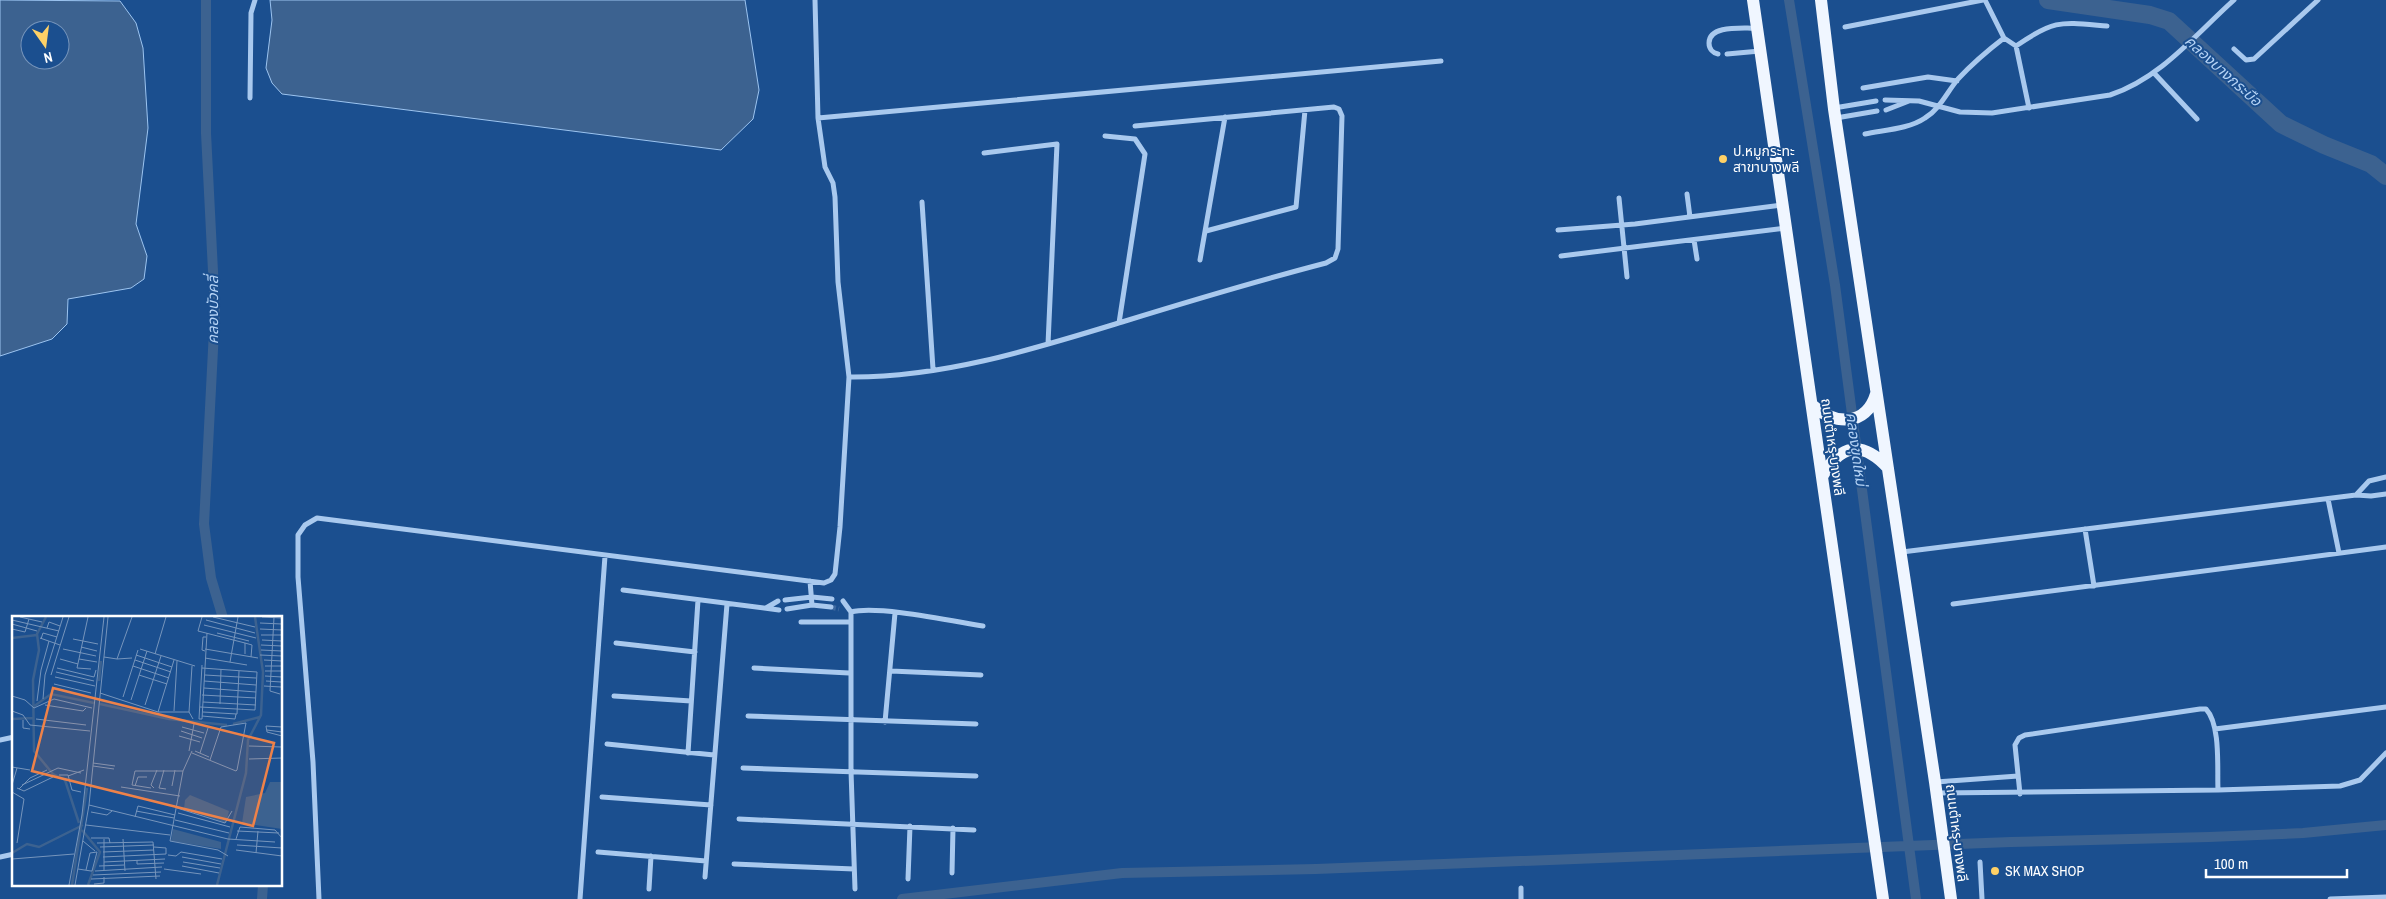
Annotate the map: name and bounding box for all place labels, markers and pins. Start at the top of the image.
place label: ป.หมูกระทะ สาขาบางพลี [1733,142,1799,176]
marker: ป.หมูกระทะ สาขาบางพลี [1717,153,1729,165]
place label: SK MAX SHOP [2005,862,2084,880]
marker: SK MAX SHOP [1989,865,2001,877]

